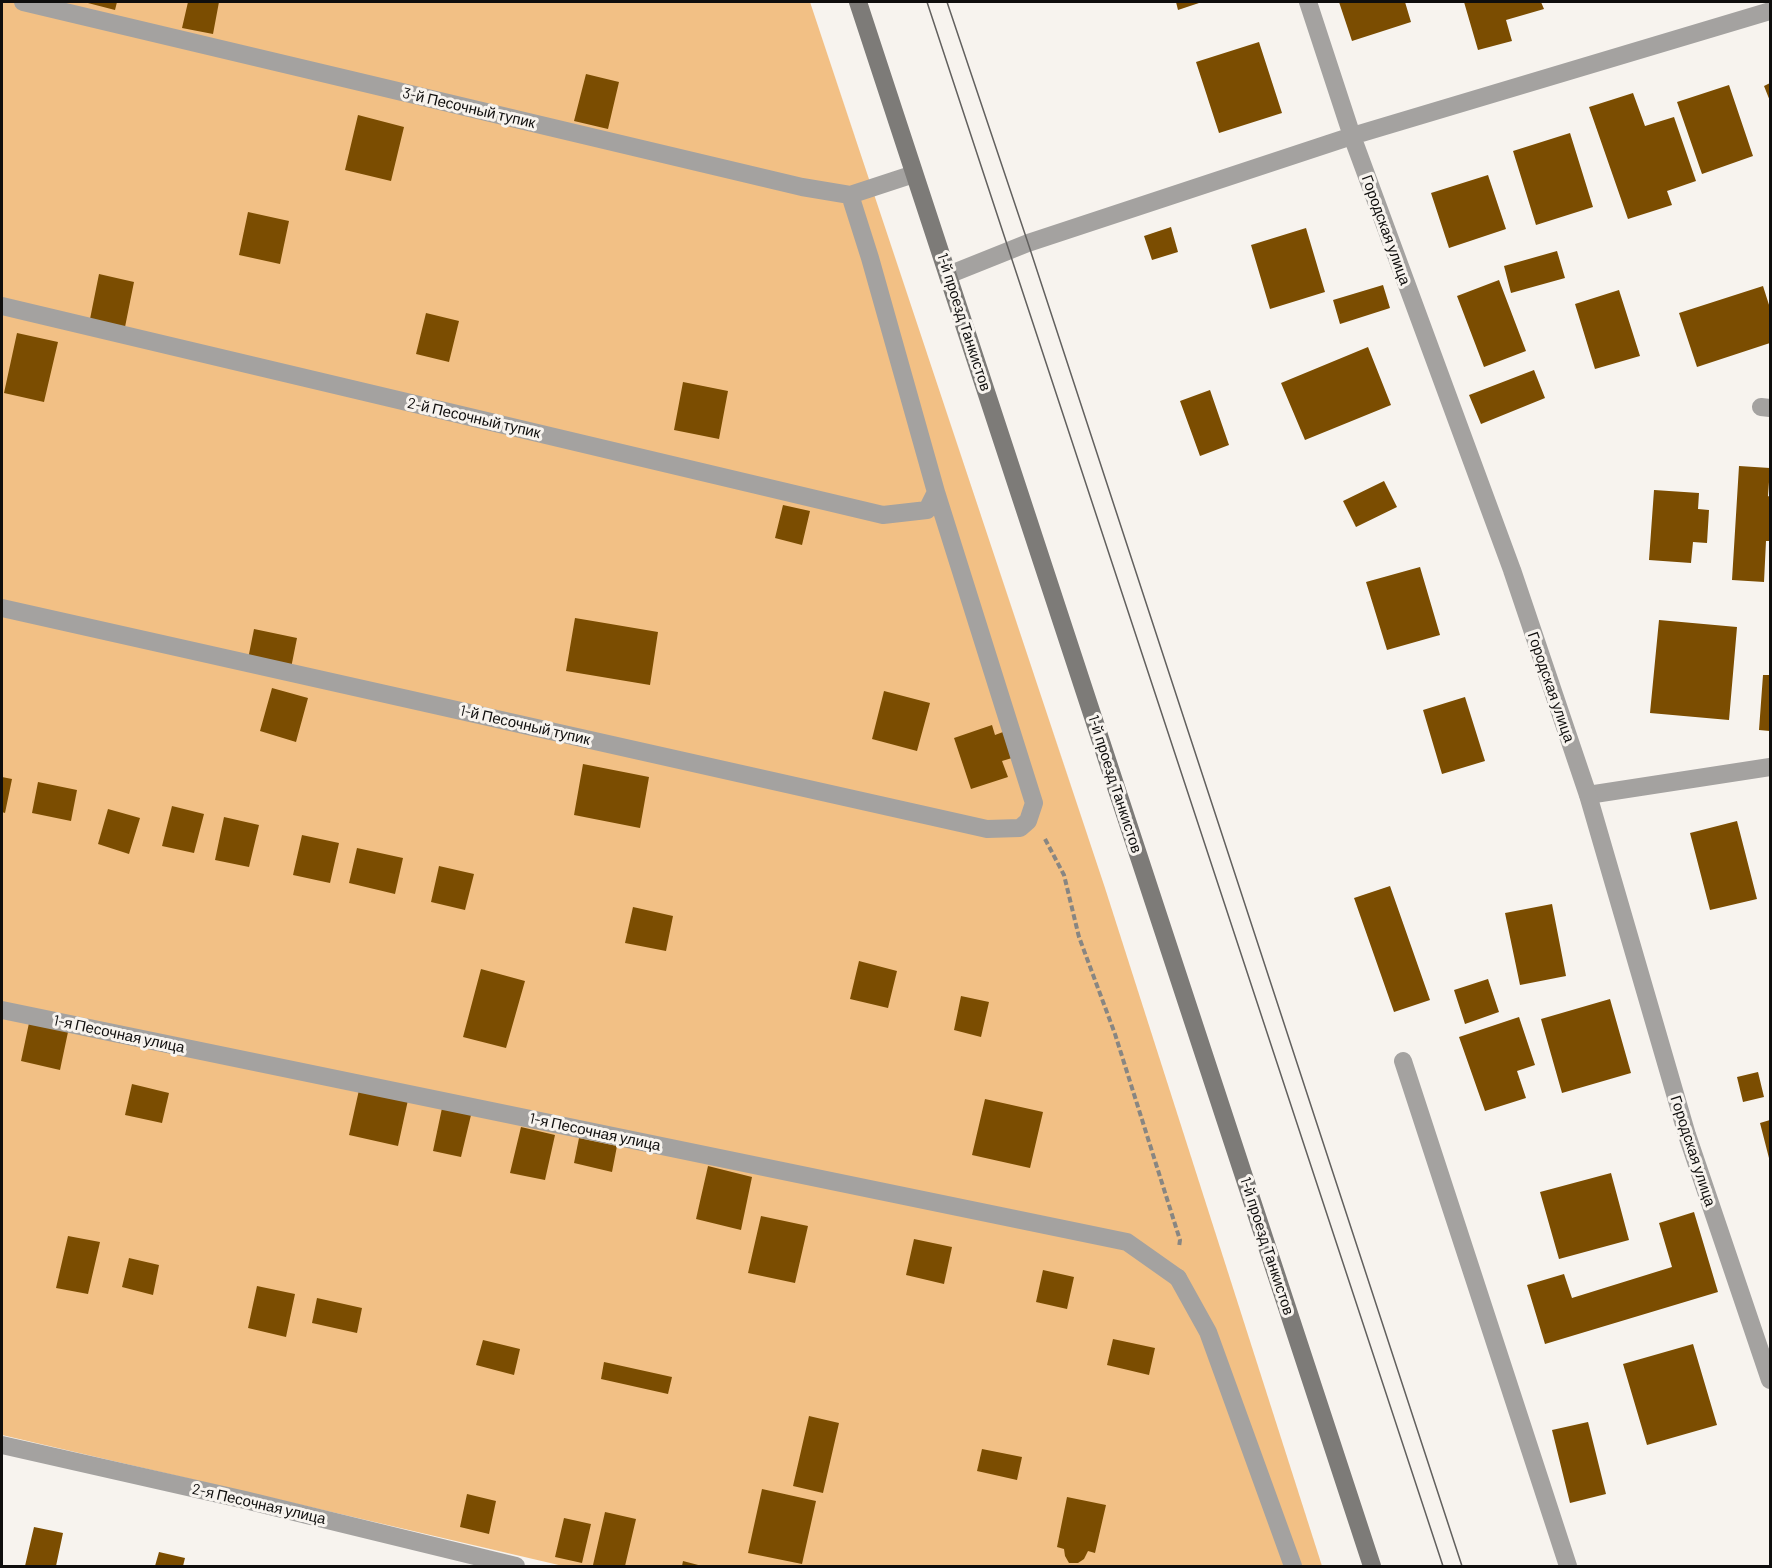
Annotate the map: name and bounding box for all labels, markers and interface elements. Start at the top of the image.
street label: 3-й Песочный тупик [401,84,537,132]
street label: Городская улица [1358,173,1414,287]
street label: 1-й проезд Танкистов [933,251,995,393]
street label: 2-й Песочный тупик [406,394,542,442]
street label: Городская улица [1524,629,1578,745]
street label: 1-й Песочный тупик [458,701,592,749]
street label: 1-й проезд Танкистов [1084,713,1146,855]
street label: 1-я Песочная улица [52,1011,186,1057]
street label: Городская улица [1667,1093,1719,1209]
street label: 1-я Песочная улица [528,1109,662,1155]
street label: 1-й проезд Танкистов [1236,1175,1298,1317]
street label: 2-я Песочная улица [190,1480,328,1528]

